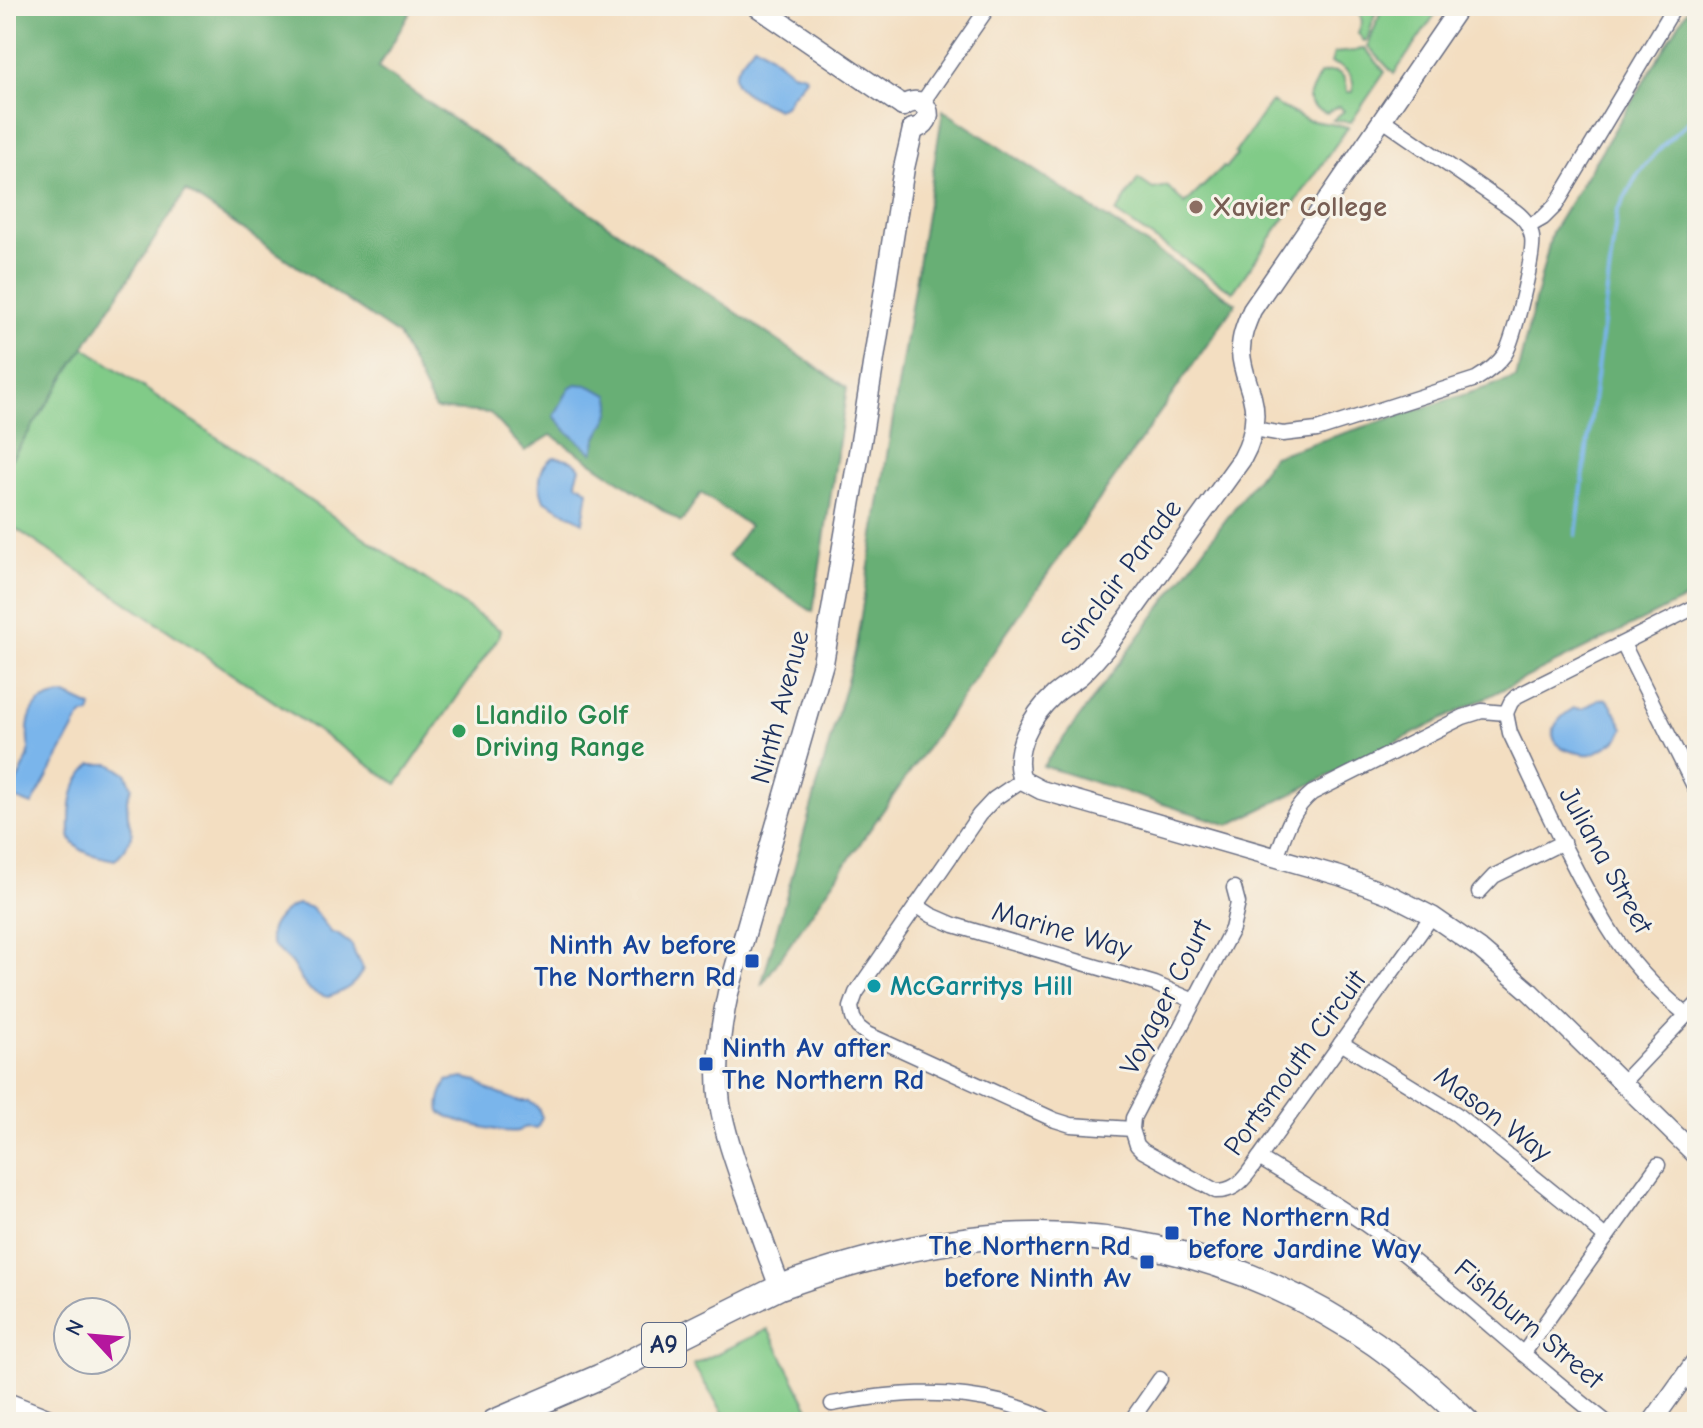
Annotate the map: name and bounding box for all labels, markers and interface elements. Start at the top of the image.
place label: Xavier College [1212,191,1387,223]
marker: Xavier College [1187,198,1205,216]
street label: Sinclair Parade [1054,493,1188,657]
street label: Ninth Avenue [744,627,816,787]
place label: Llandilo Golf Driving Range [475,699,645,763]
marker: Llandilo Golf Driving Range [450,722,468,740]
street label: Juliana Street [1552,781,1660,940]
street label: Marine Way [989,895,1136,965]
street label: Voyager Court [1113,913,1219,1080]
place label: Ninth Av before The Northern Rd [534,929,736,993]
marker: Ninth Av before The Northern Rd [743,952,761,970]
street label: Portsmouth Circuit [1217,964,1373,1162]
place label: McGarritys Hill [890,970,1073,1002]
marker: McGarritys Hill [865,977,883,995]
place label: Ninth Av after The Northern Rd [722,1032,924,1096]
marker: Ninth Av after The Northern Rd [697,1055,715,1073]
street label: Mason Way [1428,1060,1558,1169]
place label: The Northern Rd before Jardine Way [1188,1201,1421,1265]
marker: The Northern Rd before Jardine Way [1163,1224,1181,1242]
place label: The Northern Rd before Ninth Av [929,1230,1131,1294]
street label: Fishburn Street [1448,1252,1611,1396]
marker: The Northern Rd before Ninth Av [1138,1253,1156,1271]
north arrow [52,1296,132,1376]
text: N [60,1316,90,1340]
road number: A9 [642,1323,686,1367]

